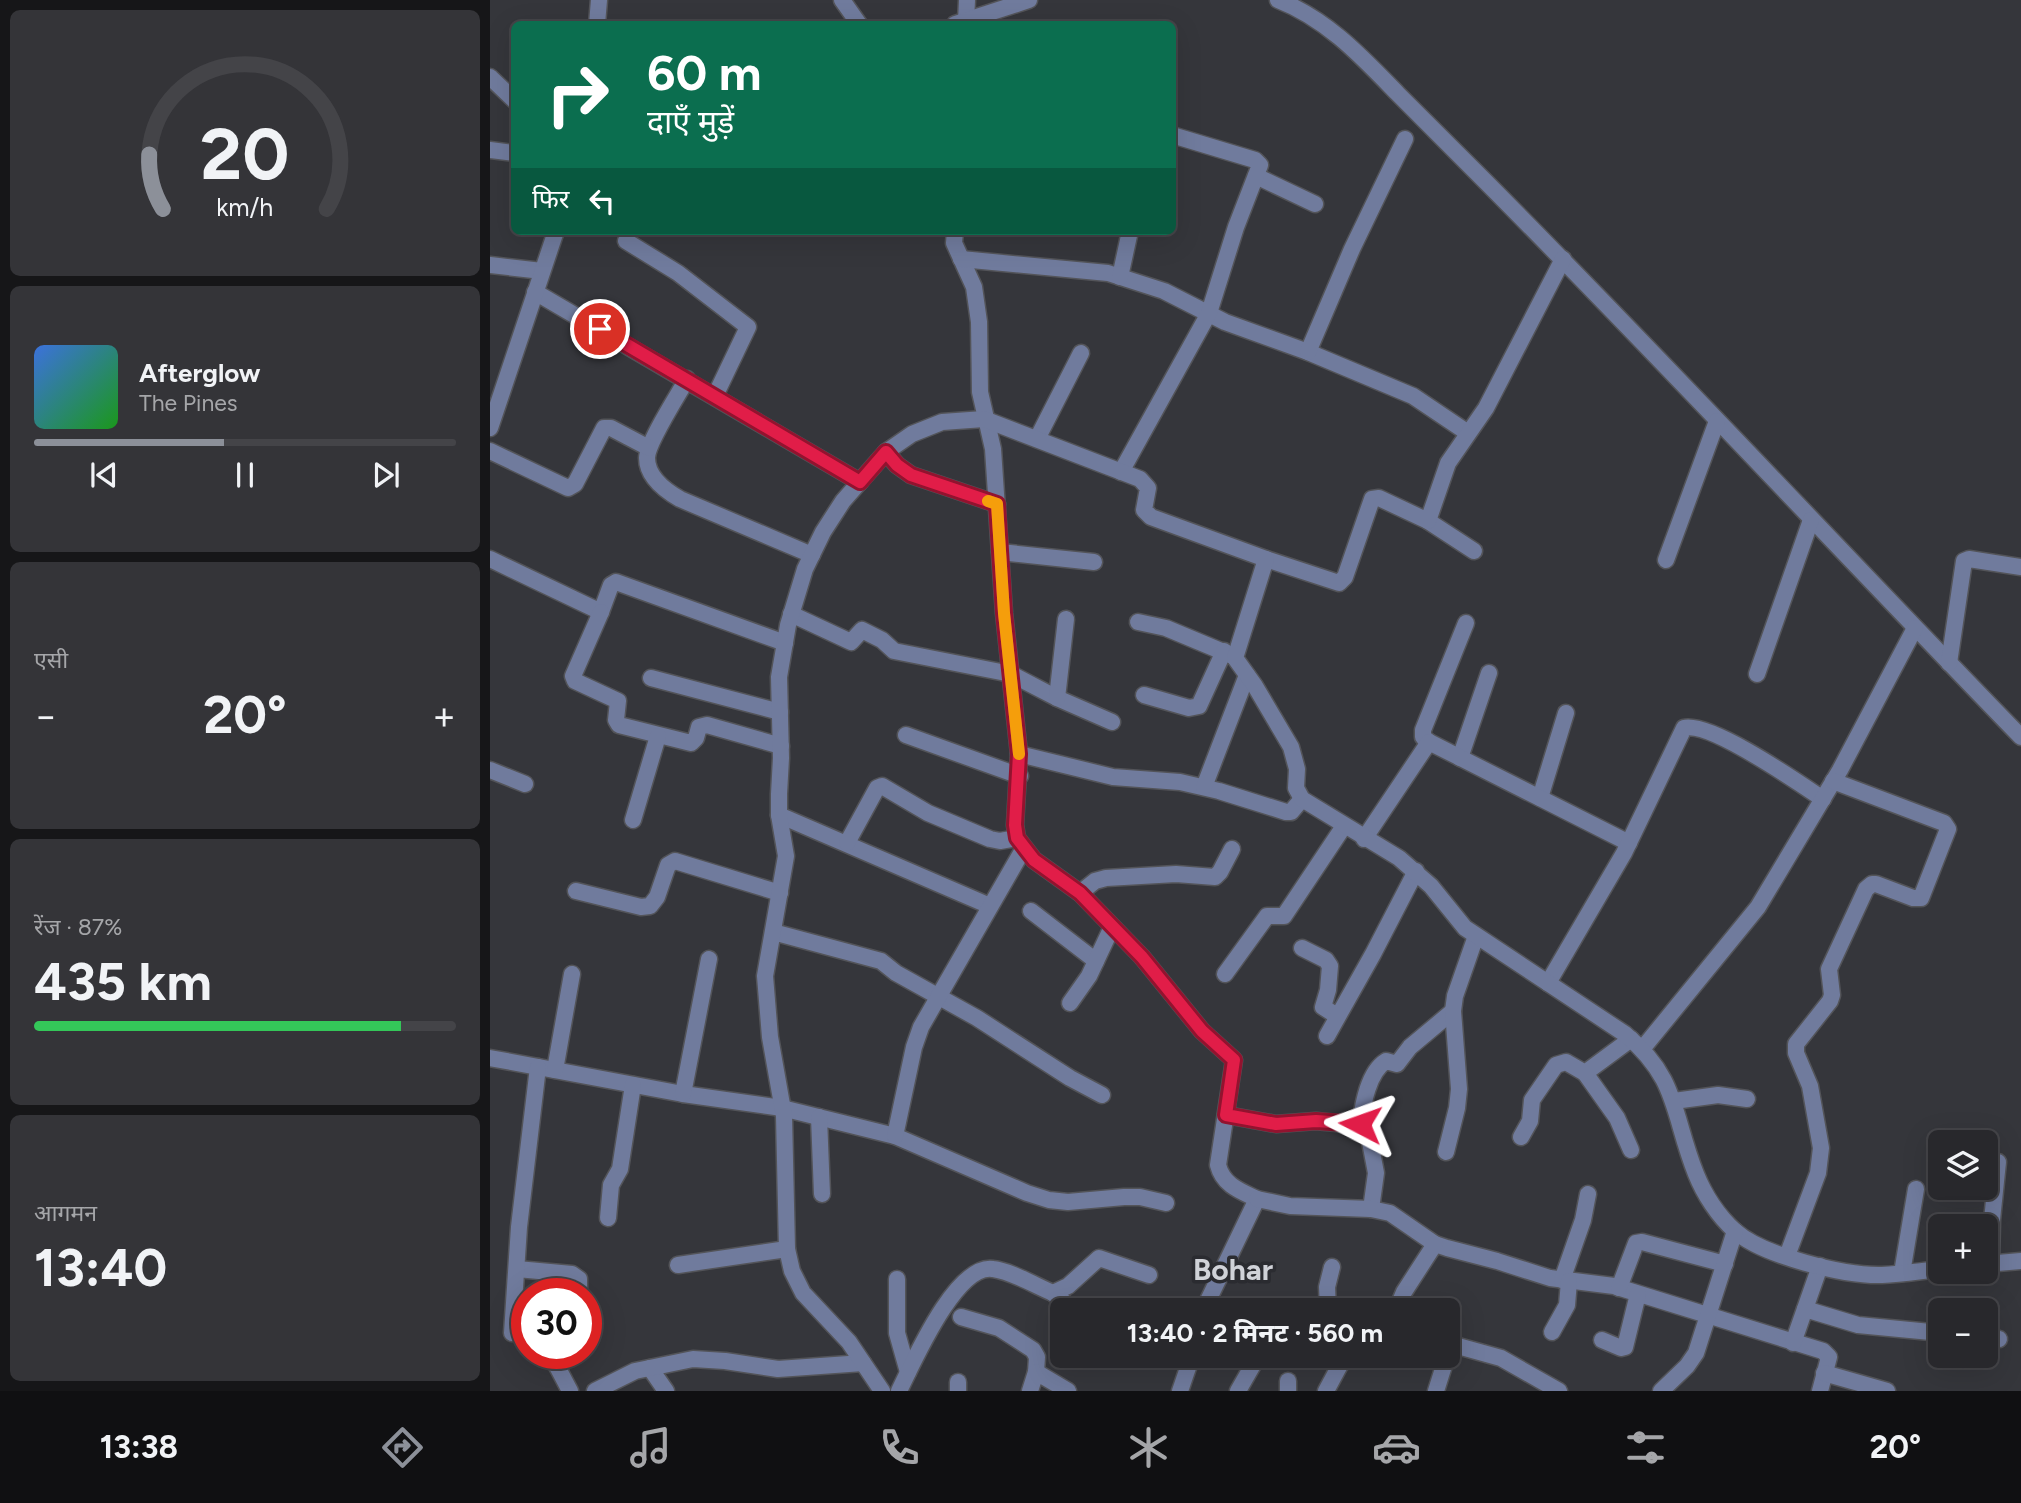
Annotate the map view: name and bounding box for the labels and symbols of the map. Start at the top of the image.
pin [570,299,630,359]
position arrow [1323,1087,1397,1161]
district label: Bohar [1193,1251,1273,1288]
speed limit sign: 30 [511,1278,602,1369]

